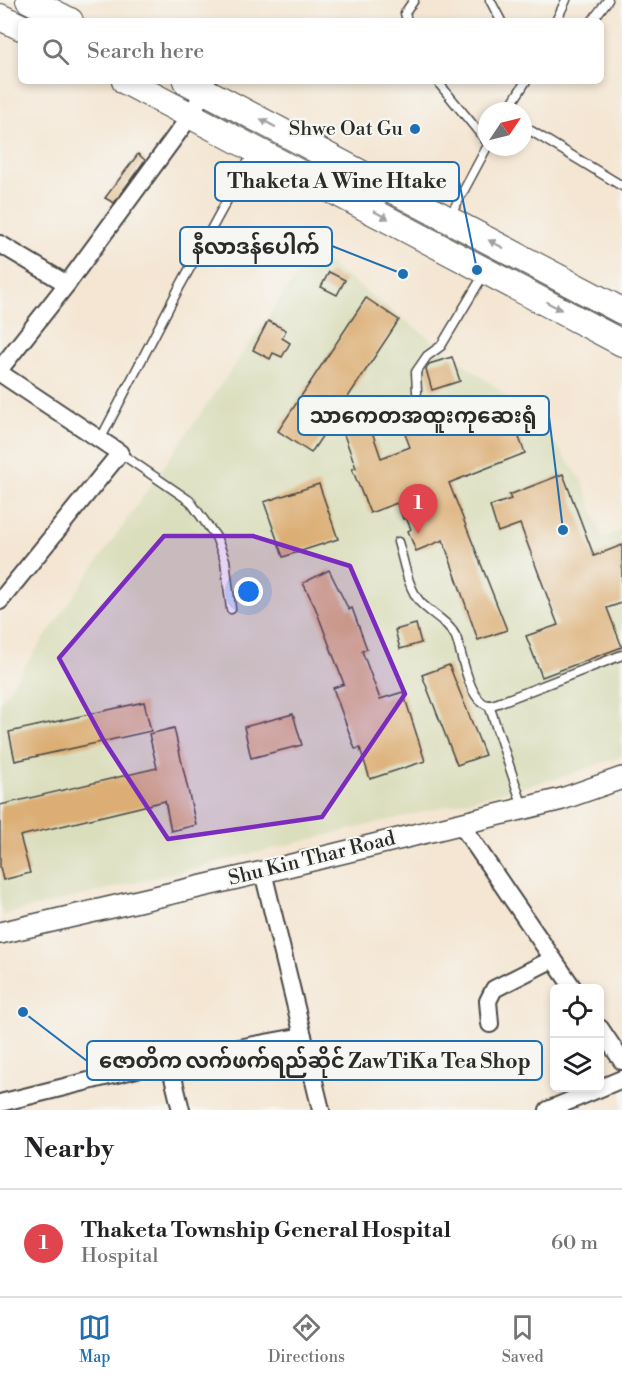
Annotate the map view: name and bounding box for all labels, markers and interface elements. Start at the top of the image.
search box [18,18,604,84]
icon: search [39,35,72,68]
text: Search here [87,38,204,65]
north arrow [478,102,532,156]
place label: Shwe Oat Gu [289,117,404,142]
one-way arrow [259,119,277,129]
marker: Shwe Oat Gu [408,122,422,136]
callout: Thaketa A Wine Htake [215,162,459,201]
text: Thaketa A Wine Htake [227,169,447,195]
one-way arrow [373,210,390,220]
callout: နီလာဒန်ပေါက် [180,227,332,266]
text: နီလာဒန်ပေါက် [192,231,320,264]
one-way arrow [487,239,504,249]
one-way arrow [545,302,562,311]
callout: သာကေတအထူးကုဆေးရုံ [298,396,549,435]
text: သာကေတအထူးကုဆေးရုံ [309,404,537,433]
pin: 1 [398,484,438,534]
your location [234,577,263,606]
street label: Shu Kin Thar Road [226,826,399,892]
map controls [550,984,604,1092]
button: locate [550,984,604,1038]
button: layers [550,1038,604,1092]
callout: ဇောတိက လက်ဖက်ရည်ဆိုင် ZawTiKa Tea Shop [87,1041,542,1080]
text: ဇောတိက လက်ဖက်ရည်ဆိုင် ZawTiKa Tea Shop [99,1045,531,1078]
text: Nearby [24,1133,114,1165]
text: Thaketa Township General Hospital [81,1217,451,1244]
text: 1 [39,1231,48,1256]
text: 60 m [551,1231,598,1256]
text: Hospital [81,1244,158,1269]
tab: Map [78,1311,111,1367]
tab: Directions [268,1311,345,1367]
tab: Saved [502,1311,544,1367]

